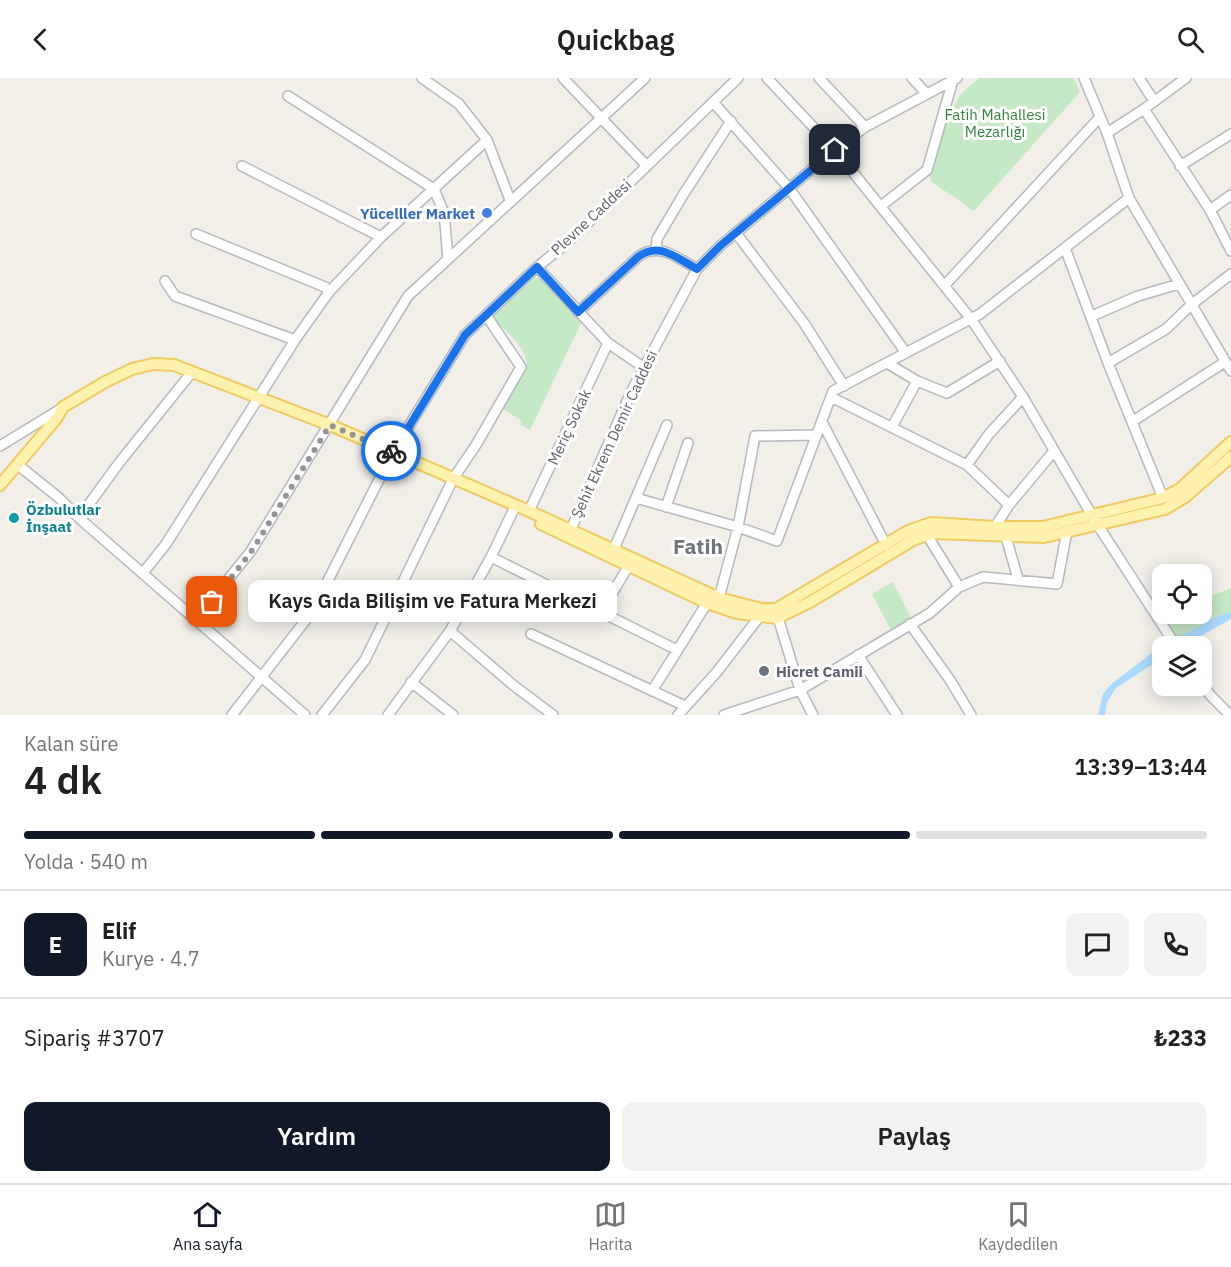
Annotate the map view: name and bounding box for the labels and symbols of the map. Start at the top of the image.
park label: Fatih Mahallesi Mezarlığı [945,105,1045,141]
pin [809,124,860,175]
street label: Plevne Caddesi [547,175,635,259]
place label: Yücelller Market [360,204,475,223]
marker: Yücelller Market [480,206,494,220]
street label: Şehit Ekrem Demir Caddesi [567,347,661,521]
street label: Meriç Sokak [543,386,595,468]
courier [361,421,421,481]
place label: Özbulutlar İnşaat [26,500,101,536]
marker: Özbulutlar İnşaat [7,511,21,525]
district label: Fatih [673,532,723,560]
pin [186,576,237,627]
callout: Kays Gıda Bilişim ve Fatura Merkezi [248,581,617,623]
place label: Hicret Camii [776,662,863,681]
marker: Hicret Camii [757,664,771,678]

